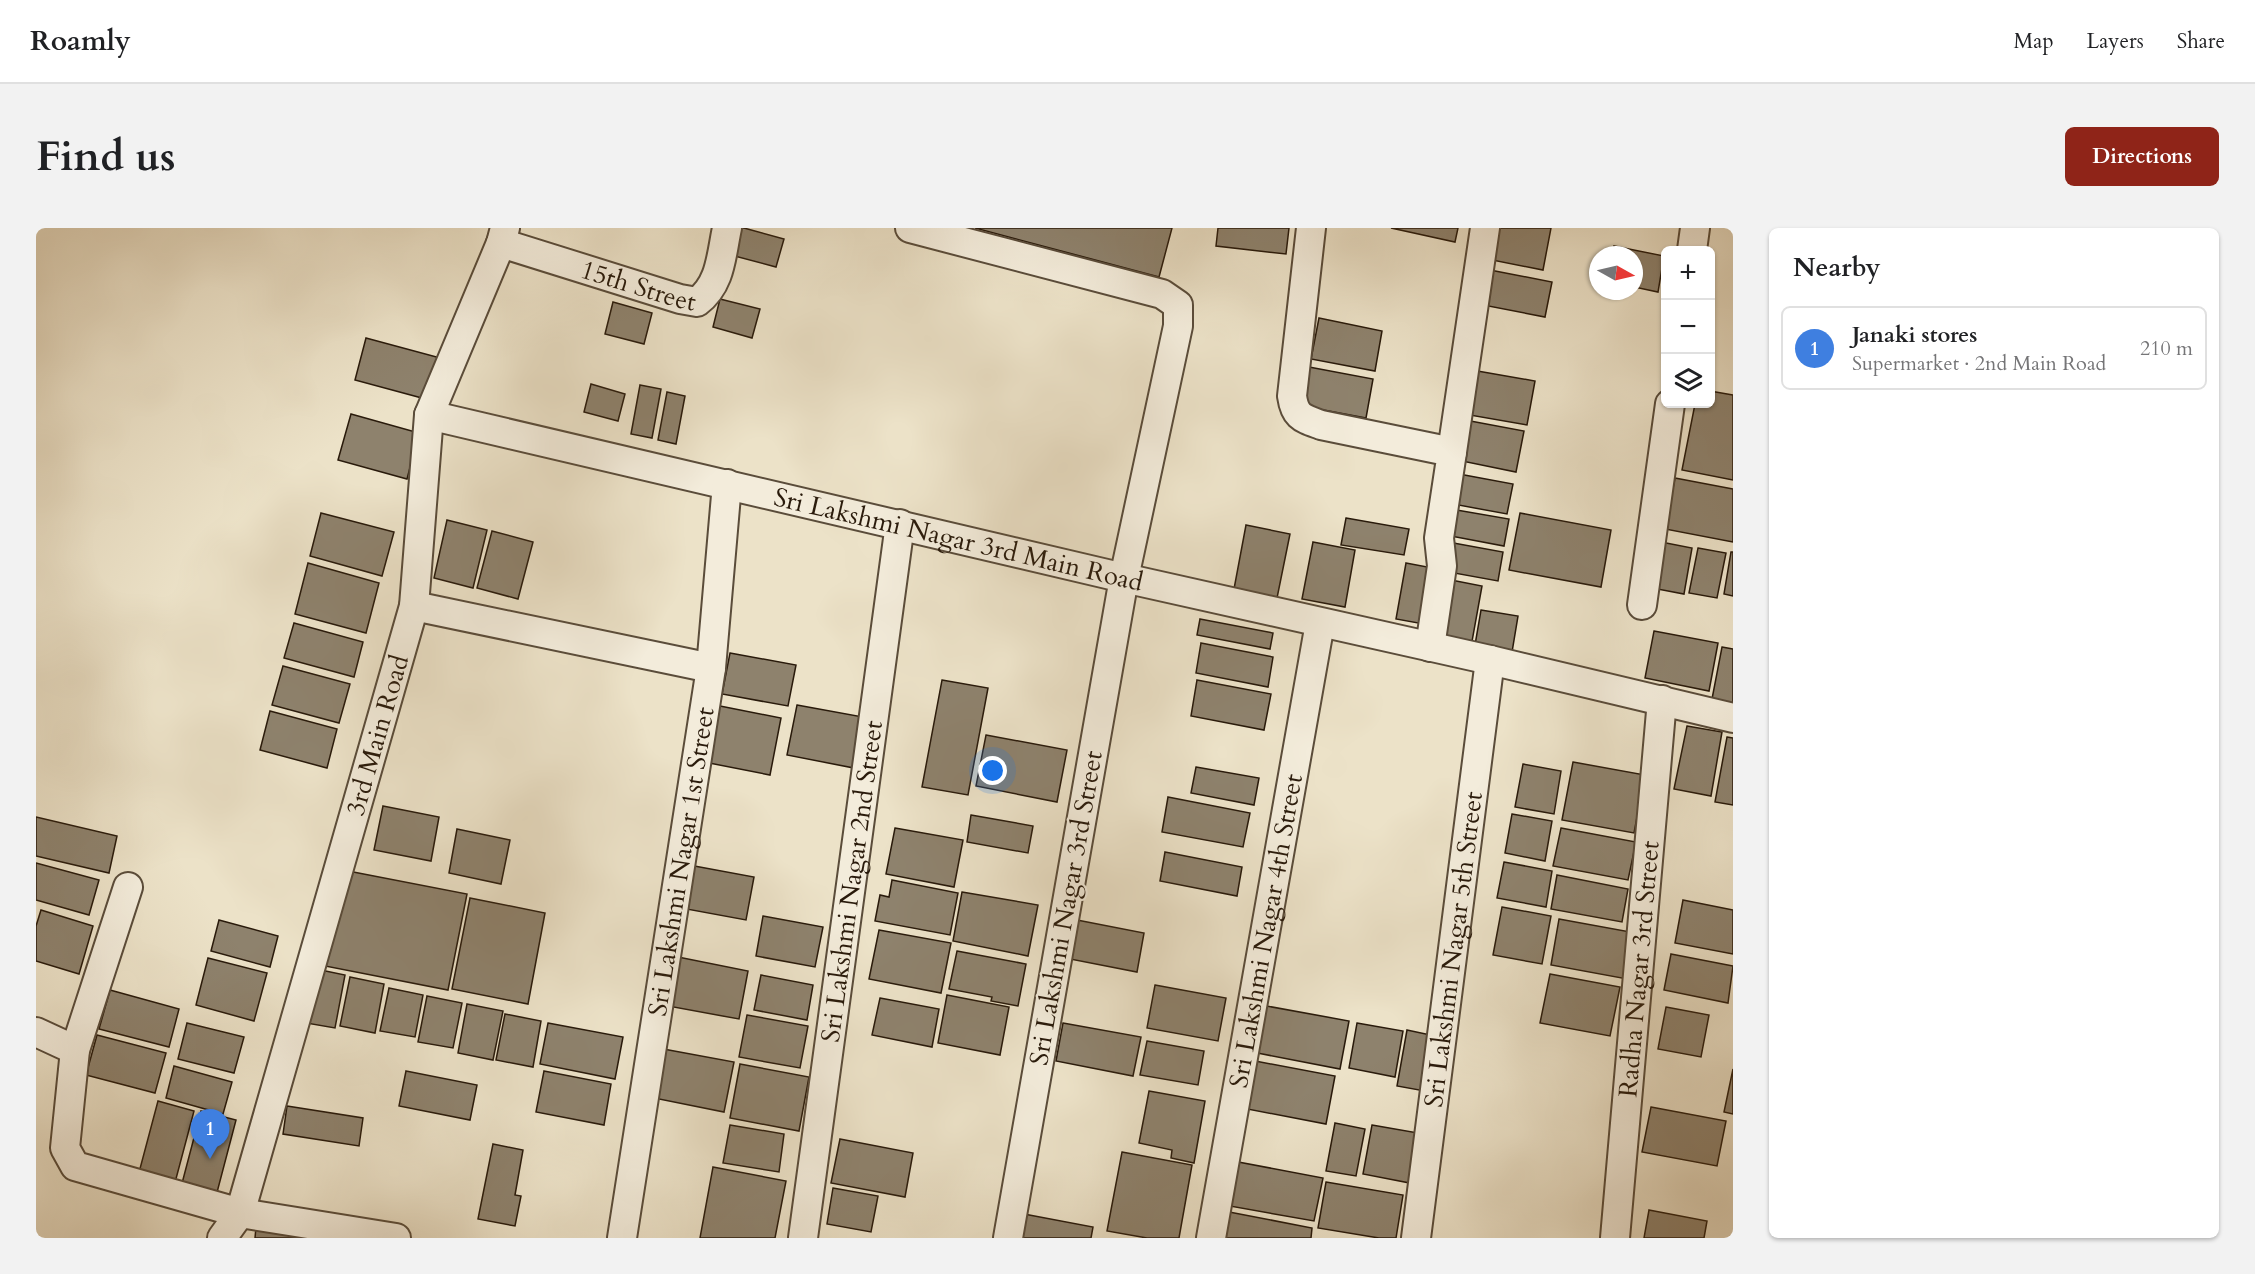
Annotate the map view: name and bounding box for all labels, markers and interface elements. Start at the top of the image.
text: Roamly [30,22,131,60]
text: Map [2014,27,2054,56]
text: Layers [2087,27,2144,56]
text: Share [2177,27,2225,56]
button: Directions [2065,127,2219,186]
text: Find us [36,128,176,185]
north arrow [1589,246,1643,300]
map controls [1661,246,1715,408]
button: + [1661,246,1715,300]
text: Nearby [1793,250,1881,285]
street label: 15th Street [577,252,699,319]
button: − [1661,300,1715,354]
text: Janaki stores [1852,320,1977,350]
text: 1 [1809,335,1820,362]
text: 210 m [2140,335,2193,362]
text: Supermarket · 2nd Main Road [1852,350,2106,377]
button: layers [1661,354,1715,408]
street label: Sri Lakshmi Nagar 3rd Main Road [770,479,1147,599]
street label: 3rd Main Road [337,650,417,819]
street label: Sri Lakshmi Nagar 1st Street [639,704,722,1019]
street label: Sri Lakshmi Nagar 2nd Street [812,718,891,1044]
street label: Sri Lakshmi Nagar 3rd Street [1021,748,1111,1068]
your location [978,756,1007,785]
street label: Sri Lakshmi Nagar 4th Street [1220,771,1310,1090]
street label: Sri Lakshmi Nagar 5th Street [1415,789,1491,1109]
street label: Radha Nagar 3rd Street [1610,839,1667,1099]
pin: 1 [190,1110,230,1159]

